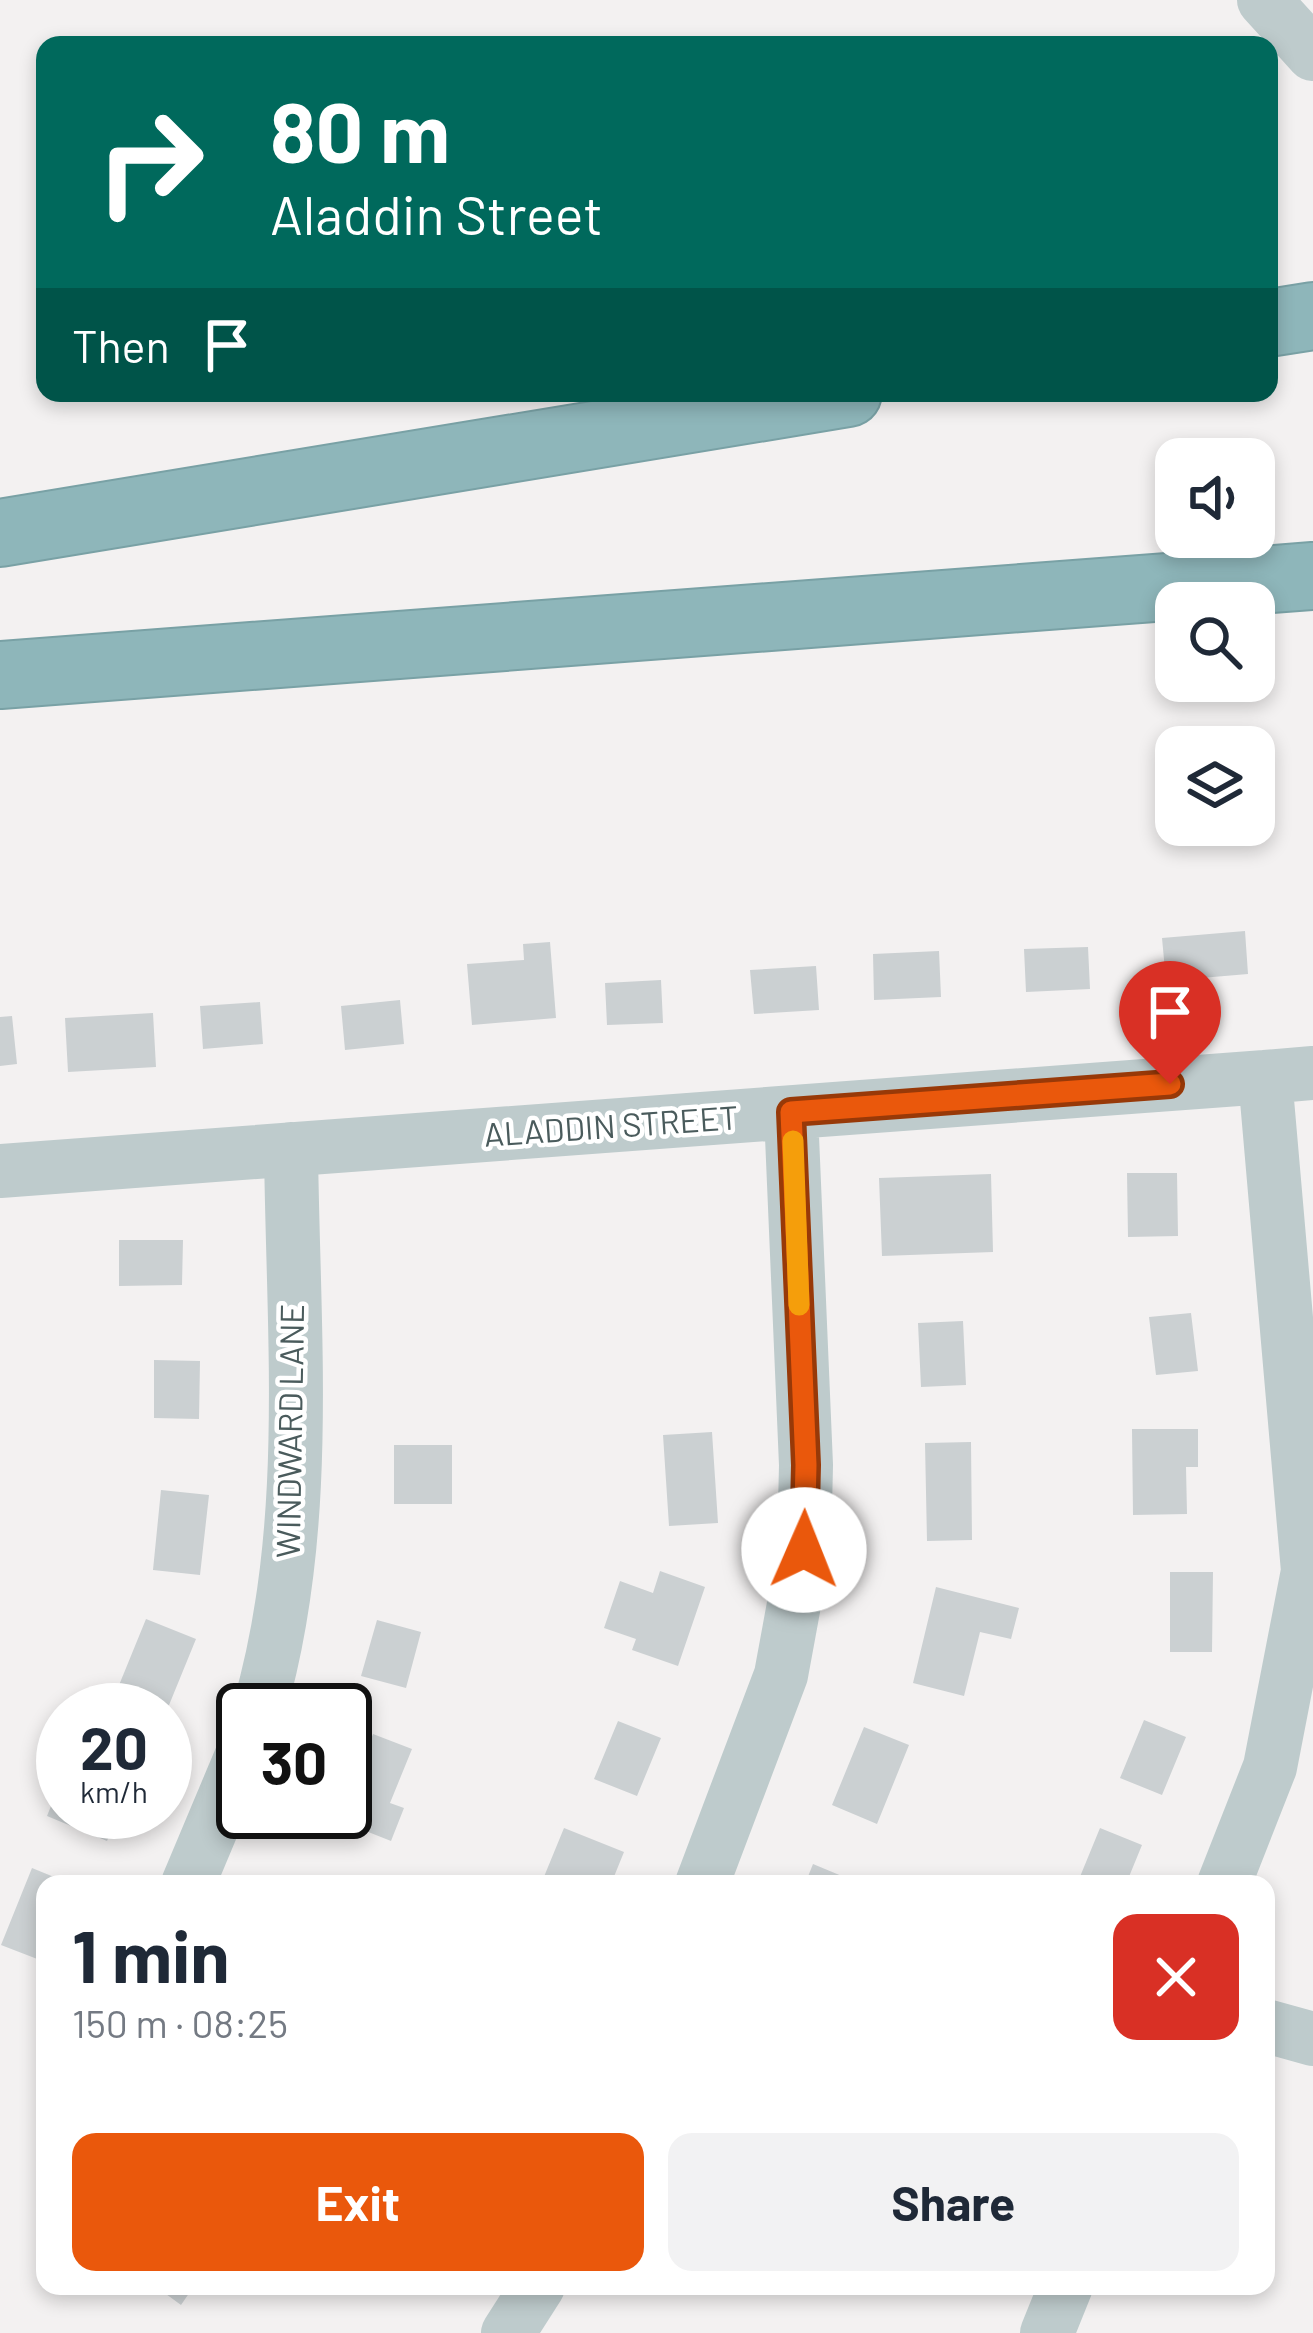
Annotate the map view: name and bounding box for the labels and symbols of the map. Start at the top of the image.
pin [1119,961,1221,1084]
street label: ALADDIN STREET [482,1096,739,1154]
street label: WINDWARD LANE [267,1304,311,1558]
position arrow [741,1487,867,1613]
speed limit sign: 30 [216,1683,372,1839]

